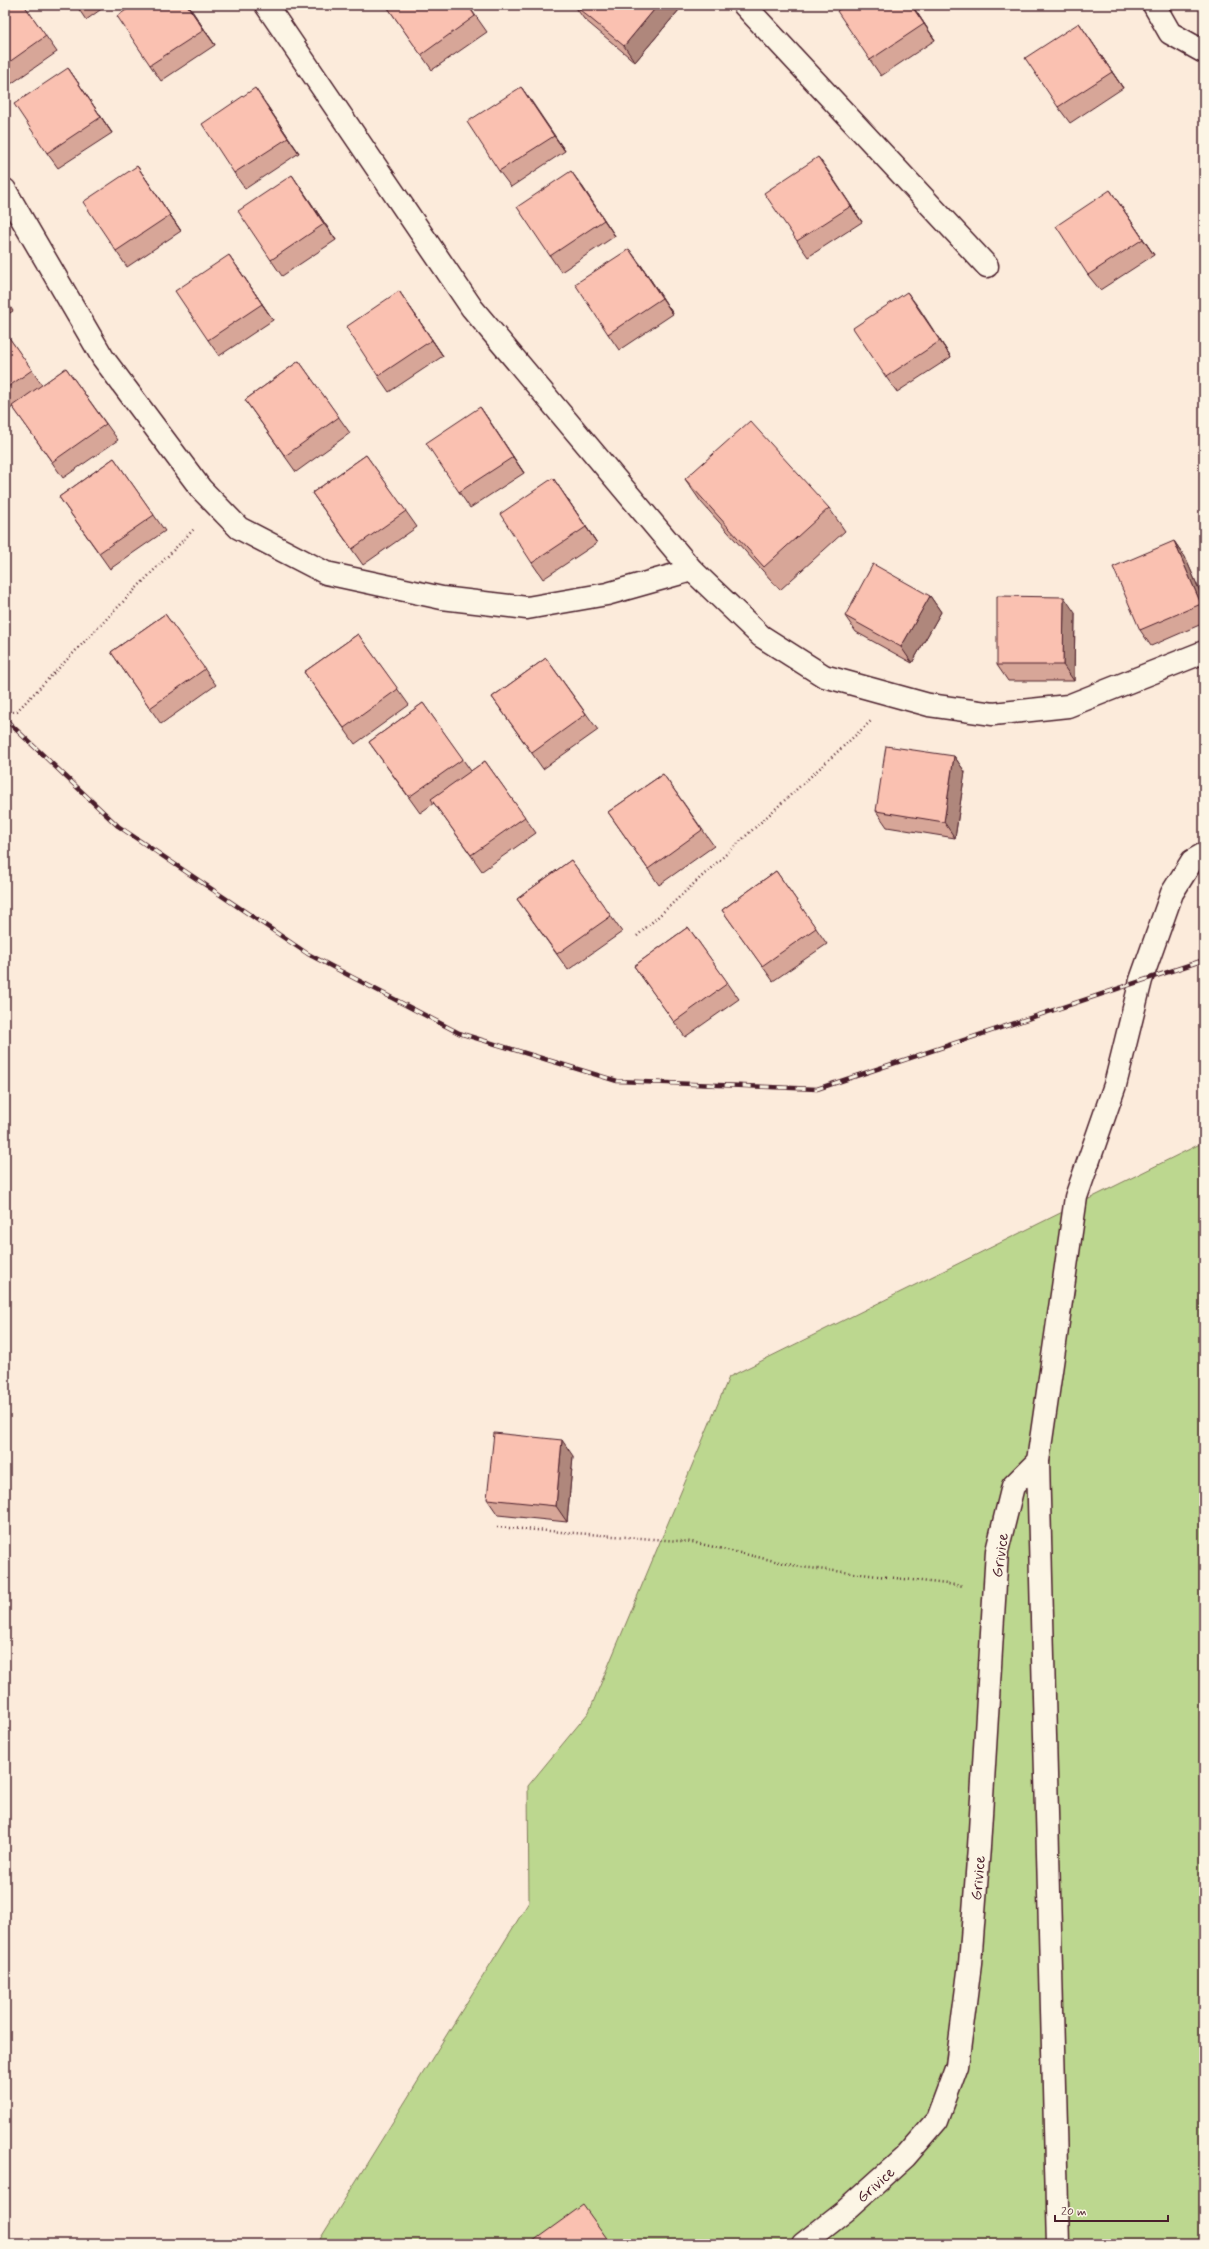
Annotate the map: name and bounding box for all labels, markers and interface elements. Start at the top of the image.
street label: Grivice [987,1531,1014,1579]
street label: Grivice [966,1854,991,1902]
street label: Grivice [852,2162,900,2208]
scale bar [1055,2197,1168,2223]
text: 20 m [1061,2204,1087,2220]

